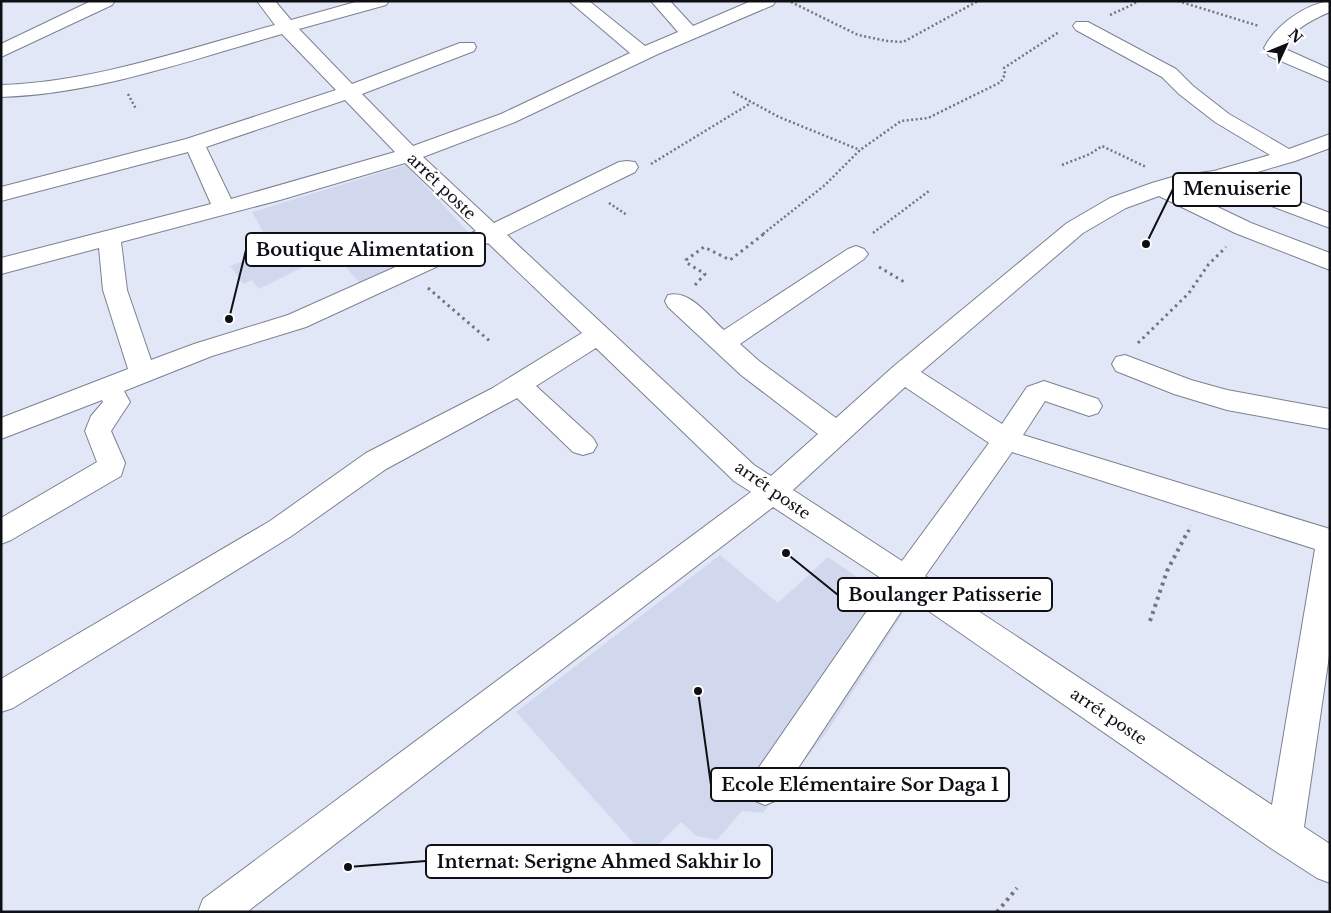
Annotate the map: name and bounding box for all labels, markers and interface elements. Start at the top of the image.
north arrow [1261,20,1311,70]
text: N [1284,25,1306,47]
street label: arrét poste [404,148,480,224]
callout: Menuiserie [1173,173,1301,206]
text: Menuiserie [1183,178,1291,200]
callout: Boutique Alimentation [246,233,485,266]
text: Boutique Alimentation [256,239,474,261]
street label: arrét poste [731,457,815,523]
callout: Boulanger Patisserie [838,578,1052,611]
text: Boulanger Patisserie [848,584,1042,606]
street label: arrét poste [1067,683,1151,749]
callout: Ecole Elémentaire Sor Daga 1 [711,768,1009,801]
text: Ecole Elémentaire Sor Daga 1 [721,774,999,796]
callout: Internat: Serigne Ahmed Sakhir lo [426,845,772,878]
text: Internat: Serigne Ahmed Sakhir lo [437,851,761,873]

